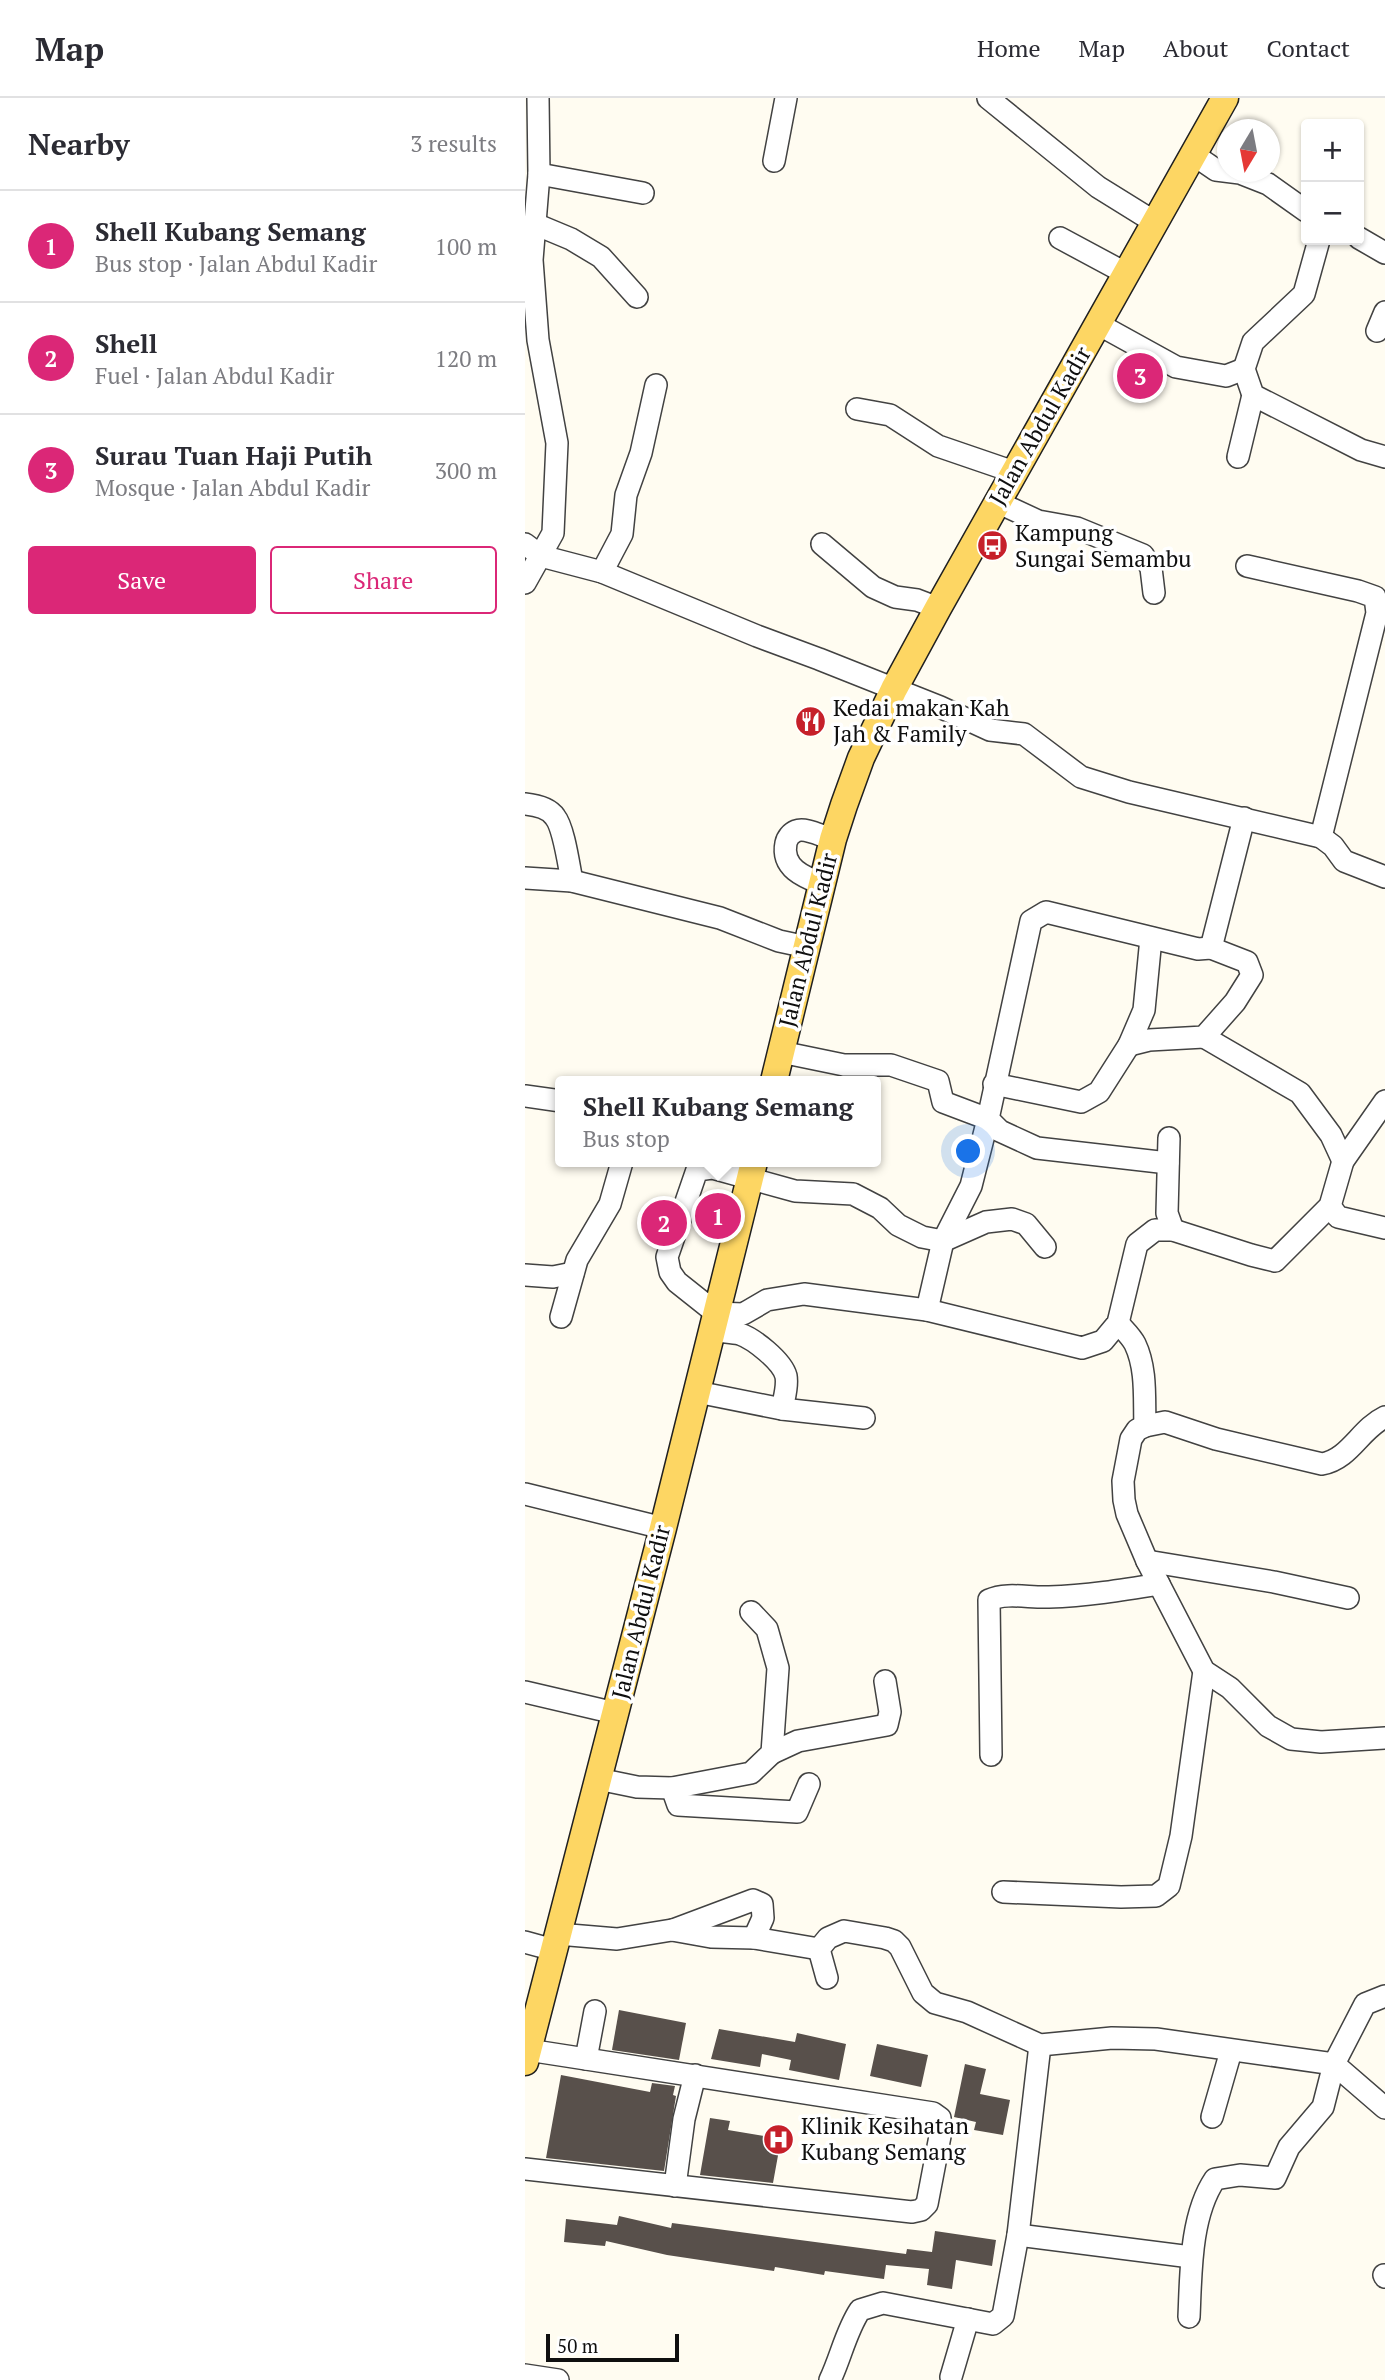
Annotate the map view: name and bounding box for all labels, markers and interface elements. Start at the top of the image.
text: Map [35,27,104,70]
text: Home [977,32,1041,64]
text: Map [1079,32,1125,64]
text: About [1163,32,1229,64]
text: Contact [1267,32,1350,64]
north arrow [1217,119,1280,182]
map controls [1301,119,1364,245]
button: + [1301,119,1364,182]
text: Nearby [28,124,130,164]
text: 3 results [410,128,497,159]
button: − [1301,182,1364,245]
text: Shell Kubang Semang [95,214,366,248]
text: 1 [45,231,58,262]
text: 100 m [435,231,497,262]
text: Bus stop · Jalan Abdul Kadir [95,248,377,279]
text: Shell [95,326,157,360]
street label: Jalan Abdul Kadir [982,341,1098,511]
text: 2 [45,343,58,374]
text: 120 m [435,343,497,374]
pin: 3 [1117,350,1163,402]
text: Fuel · Jalan Abdul Kadir [95,360,334,391]
text: Surau Tuan Haji Putih [95,438,372,472]
text: 3 [45,455,58,486]
text: 300 m [435,455,497,486]
text: Mosque · Jalan Abdul Kadir [95,472,370,503]
place label: Kampung Sungai Semambu [1015,517,1191,574]
bus stop icon: Kampung Sungai Semambu [975,529,1009,563]
button: Save [28,546,256,614]
button: Share [270,546,497,614]
place label: Kedai makan Kah Jah & Family [833,692,1010,749]
restaurant icon: Kedai makan Kah Jah & Family [793,704,827,738]
street label: Jalan Abdul Kadir [771,849,844,1030]
popup [555,1076,881,1167]
text: Shell Kubang Semang [583,1089,853,1123]
text: Bus stop [583,1123,670,1154]
your location [951,1134,985,1168]
pin: 1 [695,1190,741,1242]
pin: 2 [641,1197,687,1249]
street label: Jalan Abdul Kadir [604,1521,677,1702]
place label: Klinik Kesihatan Kubang Semang [801,2110,969,2167]
hospital icon: Klinik Kesihatan Kubang Semang [761,2122,795,2156]
scale bar [546,2331,679,2363]
text: 50 m [557,2333,598,2358]

